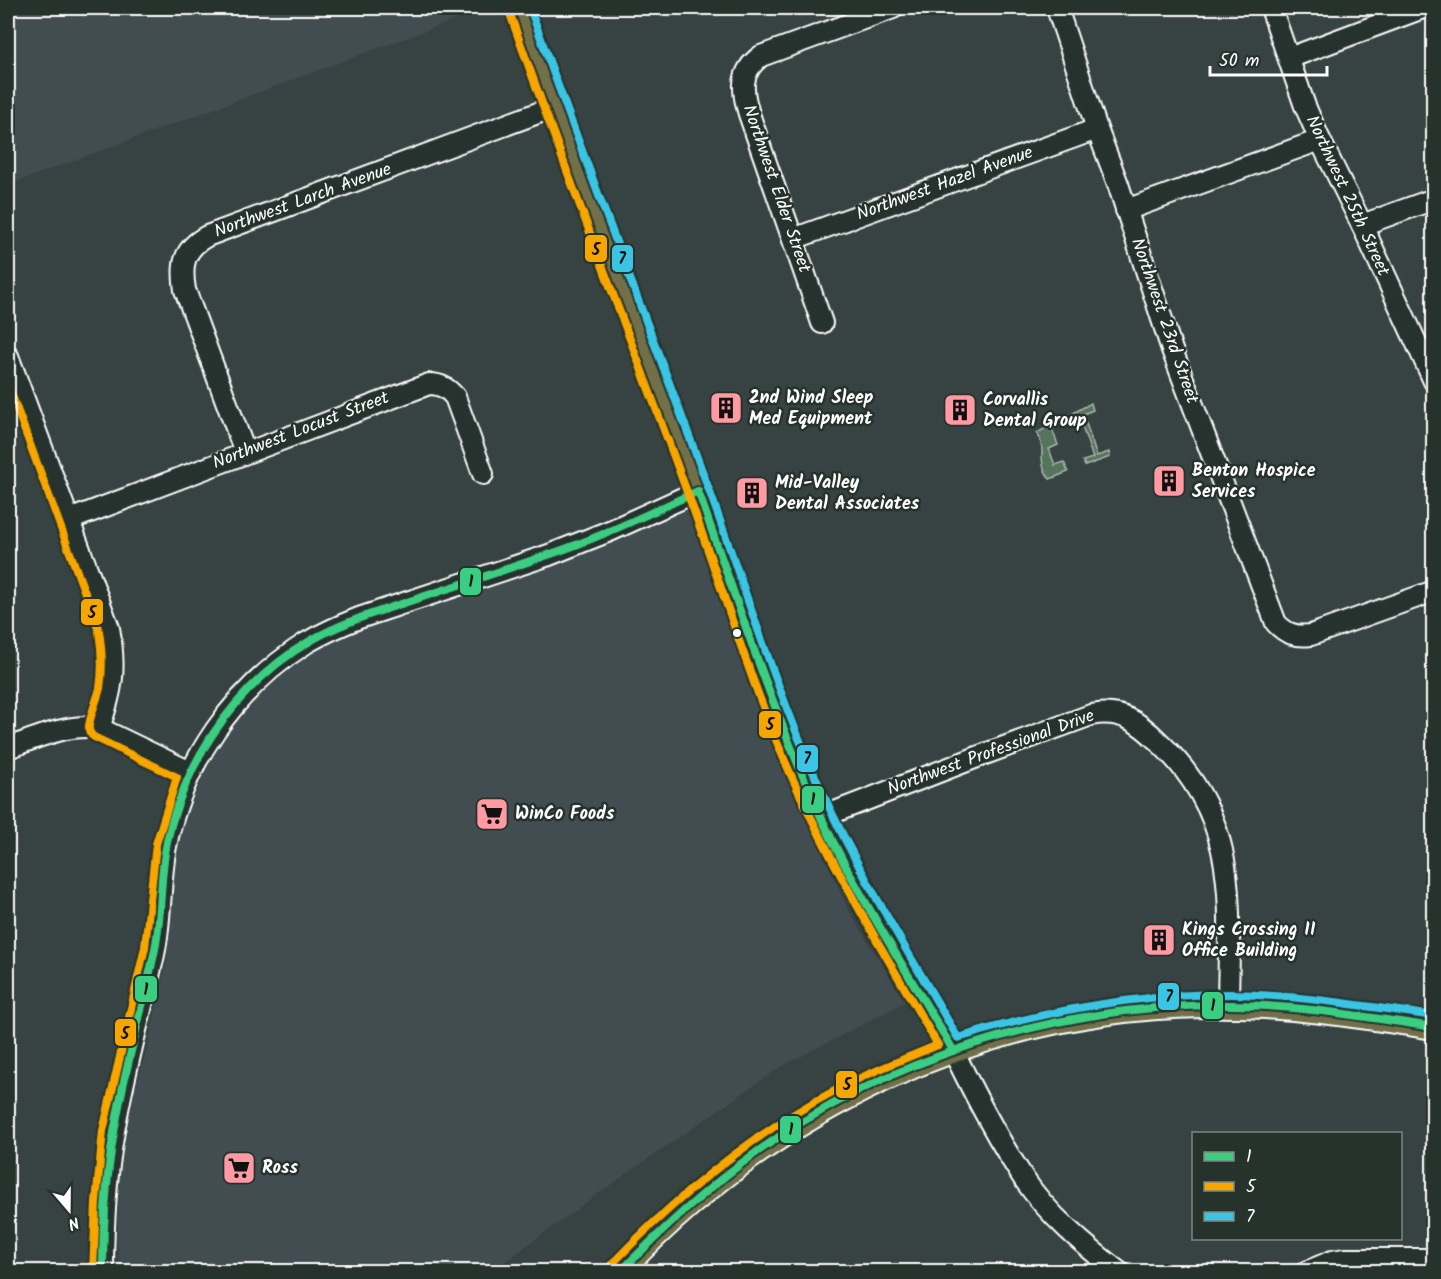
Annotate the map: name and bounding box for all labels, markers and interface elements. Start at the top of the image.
scale bar [1210,39,1327,77]
text: 50 m [1219,47,1259,76]
street label: Northwest Elder Street [734,101,819,278]
street label: Northwest 25th Street [1297,111,1397,282]
street label: Northwest Hazel Avenue [853,139,1037,229]
street label: Northwest Larch Avenue [210,155,396,247]
line badge: 5 [584,234,608,263]
street label: Northwest 23rd Street [1122,234,1206,409]
text: 5 [591,238,602,263]
line badge: 7 [611,244,634,273]
text: 7 [618,247,626,272]
street label: Northwest Locust Street [208,384,395,478]
place label: 2nd Wind Sleep Med Equipment [749,384,874,434]
place label: Corvallis Dental Group [983,386,1087,436]
building icon: 2nd Wind Sleep Med Equipment [708,390,744,426]
building icon: Corvallis Dental Group [942,392,978,428]
place label: Benton Hospice Services [1192,457,1316,507]
building icon: Benton Hospice Services [1151,463,1187,499]
place label: Mid-Valley Dental Associates [775,469,920,519]
building icon: Mid-Valley Dental Associates [734,475,770,511]
line badge: 1 [459,567,482,596]
text: 1 [469,570,474,595]
line badge: 5 [80,598,104,626]
text: 5 [87,601,98,626]
unlabelled marker [731,627,743,639]
street label: Northwest Professional Drive [883,702,1099,804]
line badge: 5 [758,710,782,739]
text: 5 [765,713,776,738]
line badge: 7 [796,744,819,773]
text: 7 [803,747,811,772]
line badge: 1 [801,785,825,814]
text: 1 [811,788,816,813]
supermarket icon: WinCo Foods [474,796,510,832]
place label: WinCo Foods [515,800,615,829]
place label: Kings Crossing II Office Building [1182,916,1316,966]
building icon: Kings Crossing II Office Building [1141,922,1177,958]
line badge: 1 [134,975,158,1003]
text: 1 [144,978,149,1003]
line badge: 7 [1157,982,1180,1011]
text: 7 [1165,985,1173,1010]
line badge: 1 [1201,991,1224,1020]
text: 1 [1211,994,1216,1019]
line badge: 5 [114,1018,137,1047]
text: 5 [120,1022,131,1047]
line badge: 5 [835,1070,858,1099]
text: 5 [842,1073,853,1098]
line badge: 1 [779,1115,802,1144]
text: 1 [789,1118,794,1143]
legend [1192,1132,1402,1240]
text: 1 [1246,1143,1252,1172]
supermarket icon: Ross [221,1150,257,1186]
place label: Ross [262,1154,298,1183]
text: 5 [1246,1173,1257,1202]
north arrow [39,1180,99,1240]
text: 7 [1246,1203,1255,1232]
text: N [65,1209,83,1236]

